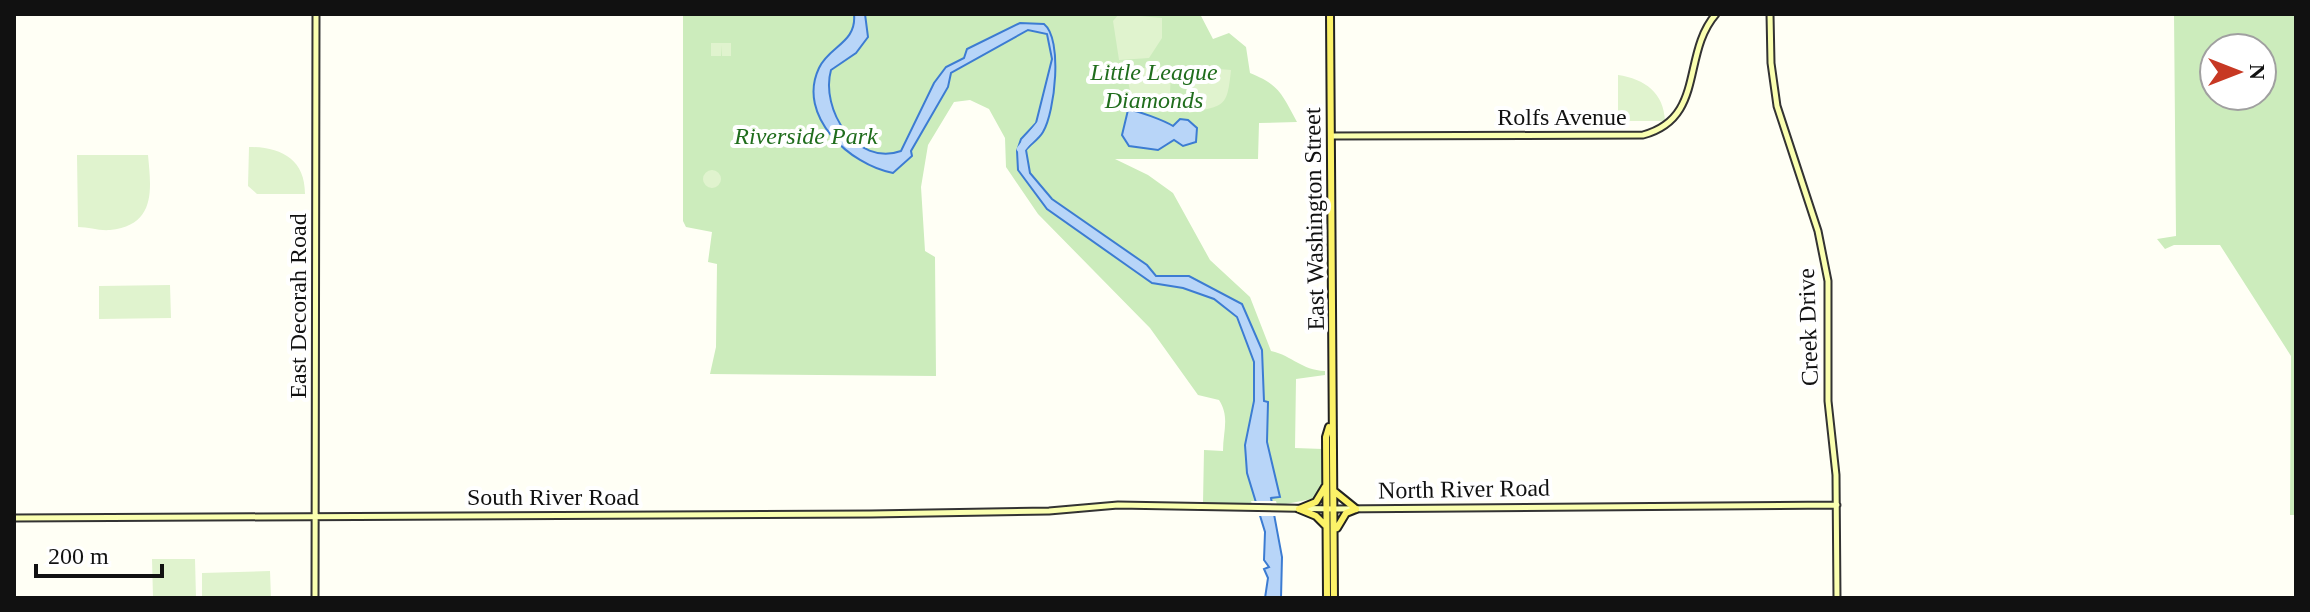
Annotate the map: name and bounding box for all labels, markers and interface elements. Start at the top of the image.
north arrow [2198,32,2278,112]
park label: Little League Diamonds [1089,59,1218,113]
text: N [2245,64,2270,80]
street label: Rolfs Avenue [1497,104,1627,130]
street label: East Washington Street [1299,107,1329,331]
park label: Riverside Park [733,123,878,149]
street label: East Decorah Road [285,213,311,399]
street label: Creek Drive [1793,268,1823,386]
street label: North River Road [1378,475,1550,503]
street label: South River Road [467,484,639,510]
scale bar [36,528,162,578]
text: 200 m [48,543,109,569]

